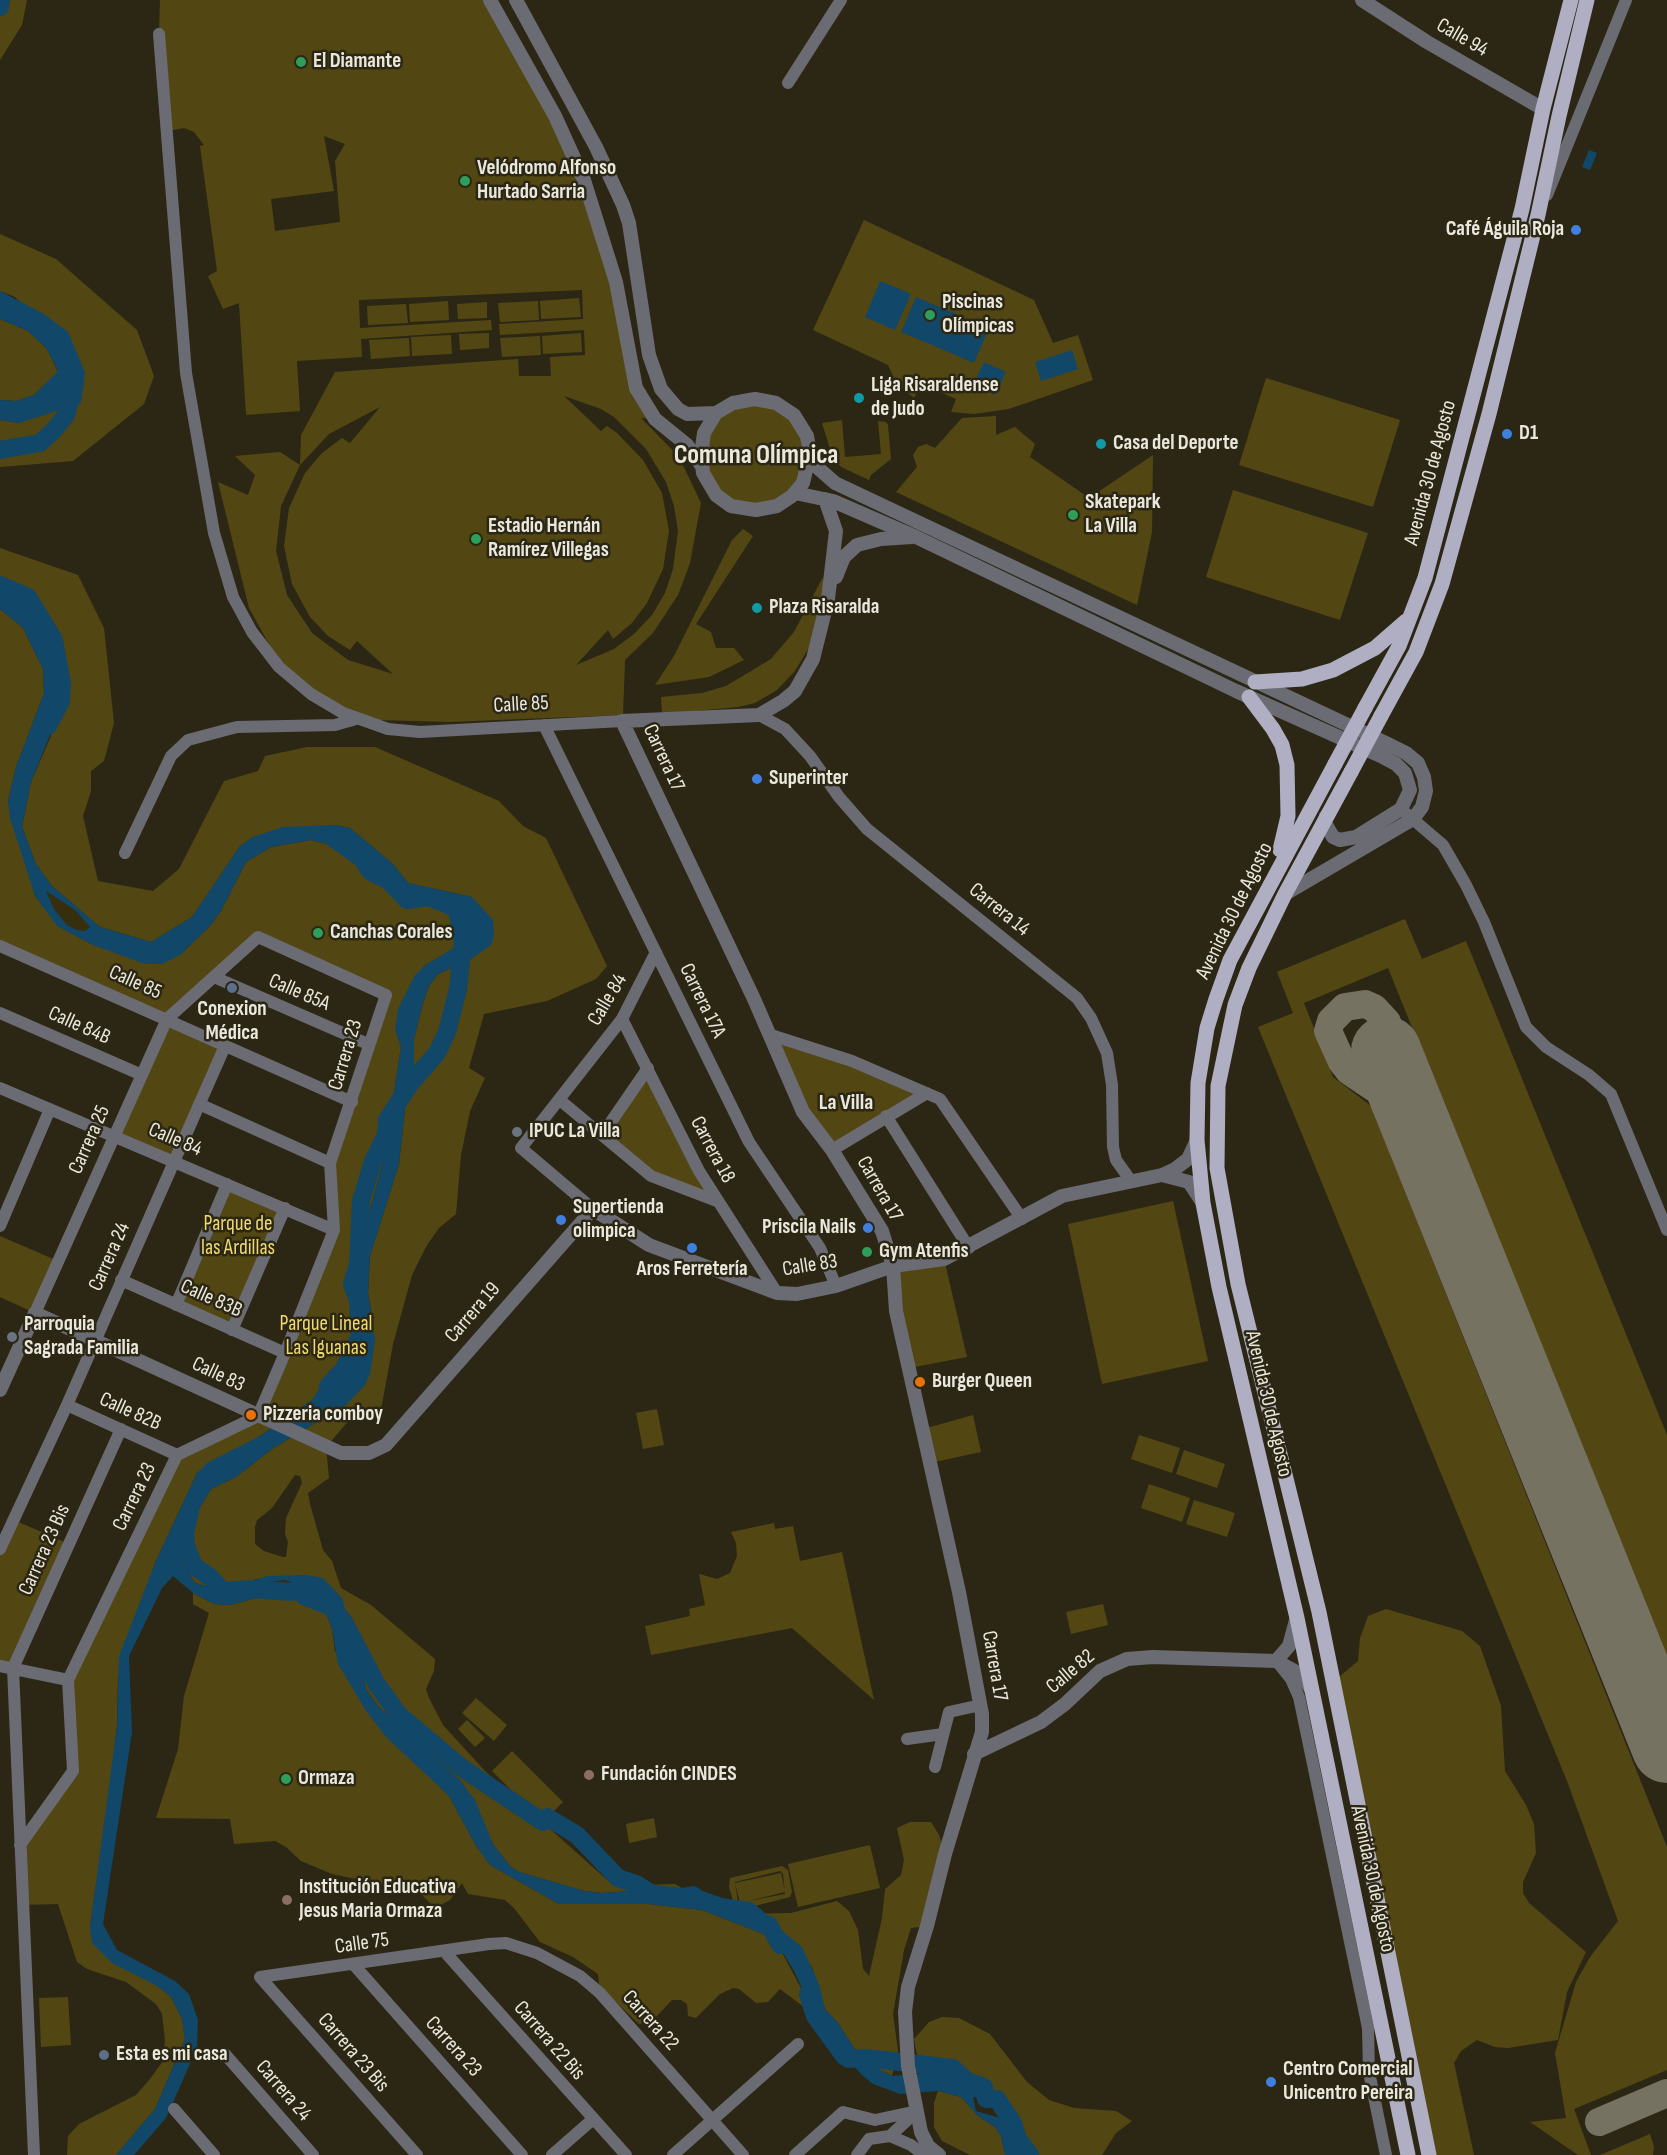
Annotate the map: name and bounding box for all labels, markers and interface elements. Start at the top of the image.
street label: Calle 94 [1432,13,1492,63]
place label: El Diamante [313,49,401,75]
marker: El Diamante [294,55,308,69]
place label: Velódromo Alfonso Hurtado Sarria [477,156,616,206]
marker: Velódromo Alfonso Hurtado Sarria [458,174,472,188]
place label: Café Águila Roja [1446,217,1564,243]
marker: Café Águila Roja [1569,223,1583,237]
place label: Piscinas Olímpicas [942,290,1014,340]
marker: Piscinas Olímpicas [923,308,937,322]
place label: Liga Risaraldense de Judo [871,373,999,423]
marker: Liga Risaraldense de Judo [852,391,866,405]
street label: Avenida 30 de Agosto [1400,398,1462,548]
place label: D1 [1519,421,1538,447]
marker: D1 [1500,427,1514,441]
place label: Casa del Deporte [1113,431,1238,457]
marker: Casa del Deporte [1094,437,1108,451]
district label: Comuna Olímpica [674,440,838,472]
place label: Skatepark La Villa [1085,490,1161,540]
marker: Skatepark La Villa [1066,508,1080,522]
place label: Estadio Hernán Ramírez Villegas [488,514,609,564]
marker: Estadio Hernán Ramírez Villegas [469,532,483,546]
place label: Plaza Risaralda [769,595,879,621]
marker: Plaza Risaralda [750,601,764,615]
street label: Calle 85 [493,691,549,719]
street label: Carrera 17 [637,721,689,795]
place label: Superinter [769,766,848,792]
marker: Superinter [750,772,764,786]
street label: Avenida 30 de Agosto [1191,838,1279,984]
street label: Carrera 14 [963,878,1035,942]
place label: Canchas Corales [330,920,453,946]
marker: Canchas Corales [311,926,325,940]
street label: Calle 85 [105,960,165,1006]
street label: Carrera 17A [673,960,731,1042]
street label: Calle 85A [265,969,333,1017]
street label: Calle 84 [583,970,633,1030]
marker: Conexion Médica [225,981,239,995]
place label: Conexion Médica [197,997,267,1047]
street label: Calle 84B [44,1001,114,1051]
street label: Carrera 23 [323,1017,369,1093]
district label: La Villa [819,1090,873,1116]
street label: Carrera 25 [64,1102,116,1178]
street label: Carrera 18 [684,1112,740,1188]
street label: Calle 84 [144,1117,206,1163]
place label: IPUC La Villa [529,1119,620,1145]
marker: IPUC La Villa [510,1125,524,1139]
street label: Carrera 17 [850,1152,908,1226]
place label: Supertienda olimpica [573,1195,664,1245]
park label: Parque de las Ardillas [201,1212,275,1262]
marker: Supertienda olimpica [554,1213,568,1227]
place label: Priscila Nails [762,1215,856,1241]
street label: Carrera 24 [84,1219,136,1295]
marker: Priscila Nails [861,1221,875,1235]
place label: Gym Atenfis [879,1239,969,1265]
marker: Aros Ferretería [685,1241,699,1255]
marker: Gym Atenfis [860,1245,874,1259]
street label: Calle 83 [781,1249,839,1283]
place label: Aros Ferretería [636,1257,748,1283]
street label: Calle 83B [176,1274,246,1324]
street label: Carrera 19 [440,1278,506,1348]
place label: Parroquia Sagrada Familia [24,1312,139,1362]
park label: Parque Lineal Las Iguanas [280,1312,372,1362]
street label: Avenida 30 de Agosto [1239,1329,1297,1479]
marker: Parroquia Sagrada Familia [5,1330,19,1344]
street label: Calle 83 [188,1352,248,1398]
place label: Burger Queen [932,1369,1032,1395]
marker: Burger Queen [913,1375,927,1389]
street label: Calle 82B [95,1387,165,1437]
place label: Pizzeria comboy [263,1402,383,1428]
marker: Pizzeria comboy [244,1408,258,1422]
street label: Carrera 23 [108,1459,162,1535]
street label: Carrera 23 Bis [14,1501,76,1599]
street label: Carrera 17 [975,1629,1013,1703]
street label: Calle 82 [1042,1644,1100,1700]
place label: Fundación CINDES [601,1762,737,1788]
place label: Ormaza [298,1766,355,1792]
marker: Fundación CINDES [582,1768,596,1782]
marker: Ormaza [279,1772,293,1786]
street label: Avenida 30 de Agosto [1344,1803,1400,1955]
place label: Institución Educativa Jesus Maria Ormaza [299,1875,456,1925]
marker: Institución Educativa Jesus Maria Ormaza [280,1893,294,1907]
street label: Calle 75 [333,1928,391,1960]
street label: Carrera 22 [616,1986,684,2056]
street label: Carrera 22 Bis [508,1996,590,2086]
street label: Carrera 23 Bis [312,2008,394,2098]
street label: Carrera 23 [419,2012,487,2082]
place label: Esta es mi casa [116,2042,228,2068]
marker: Esta es mi casa [97,2048,111,2062]
street label: Carrera 24 [250,2055,316,2127]
place label: Centro Comercial Unicentro Pereira [1283,2057,1413,2107]
marker: Centro Comercial Unicentro Pereira [1264,2075,1278,2089]

